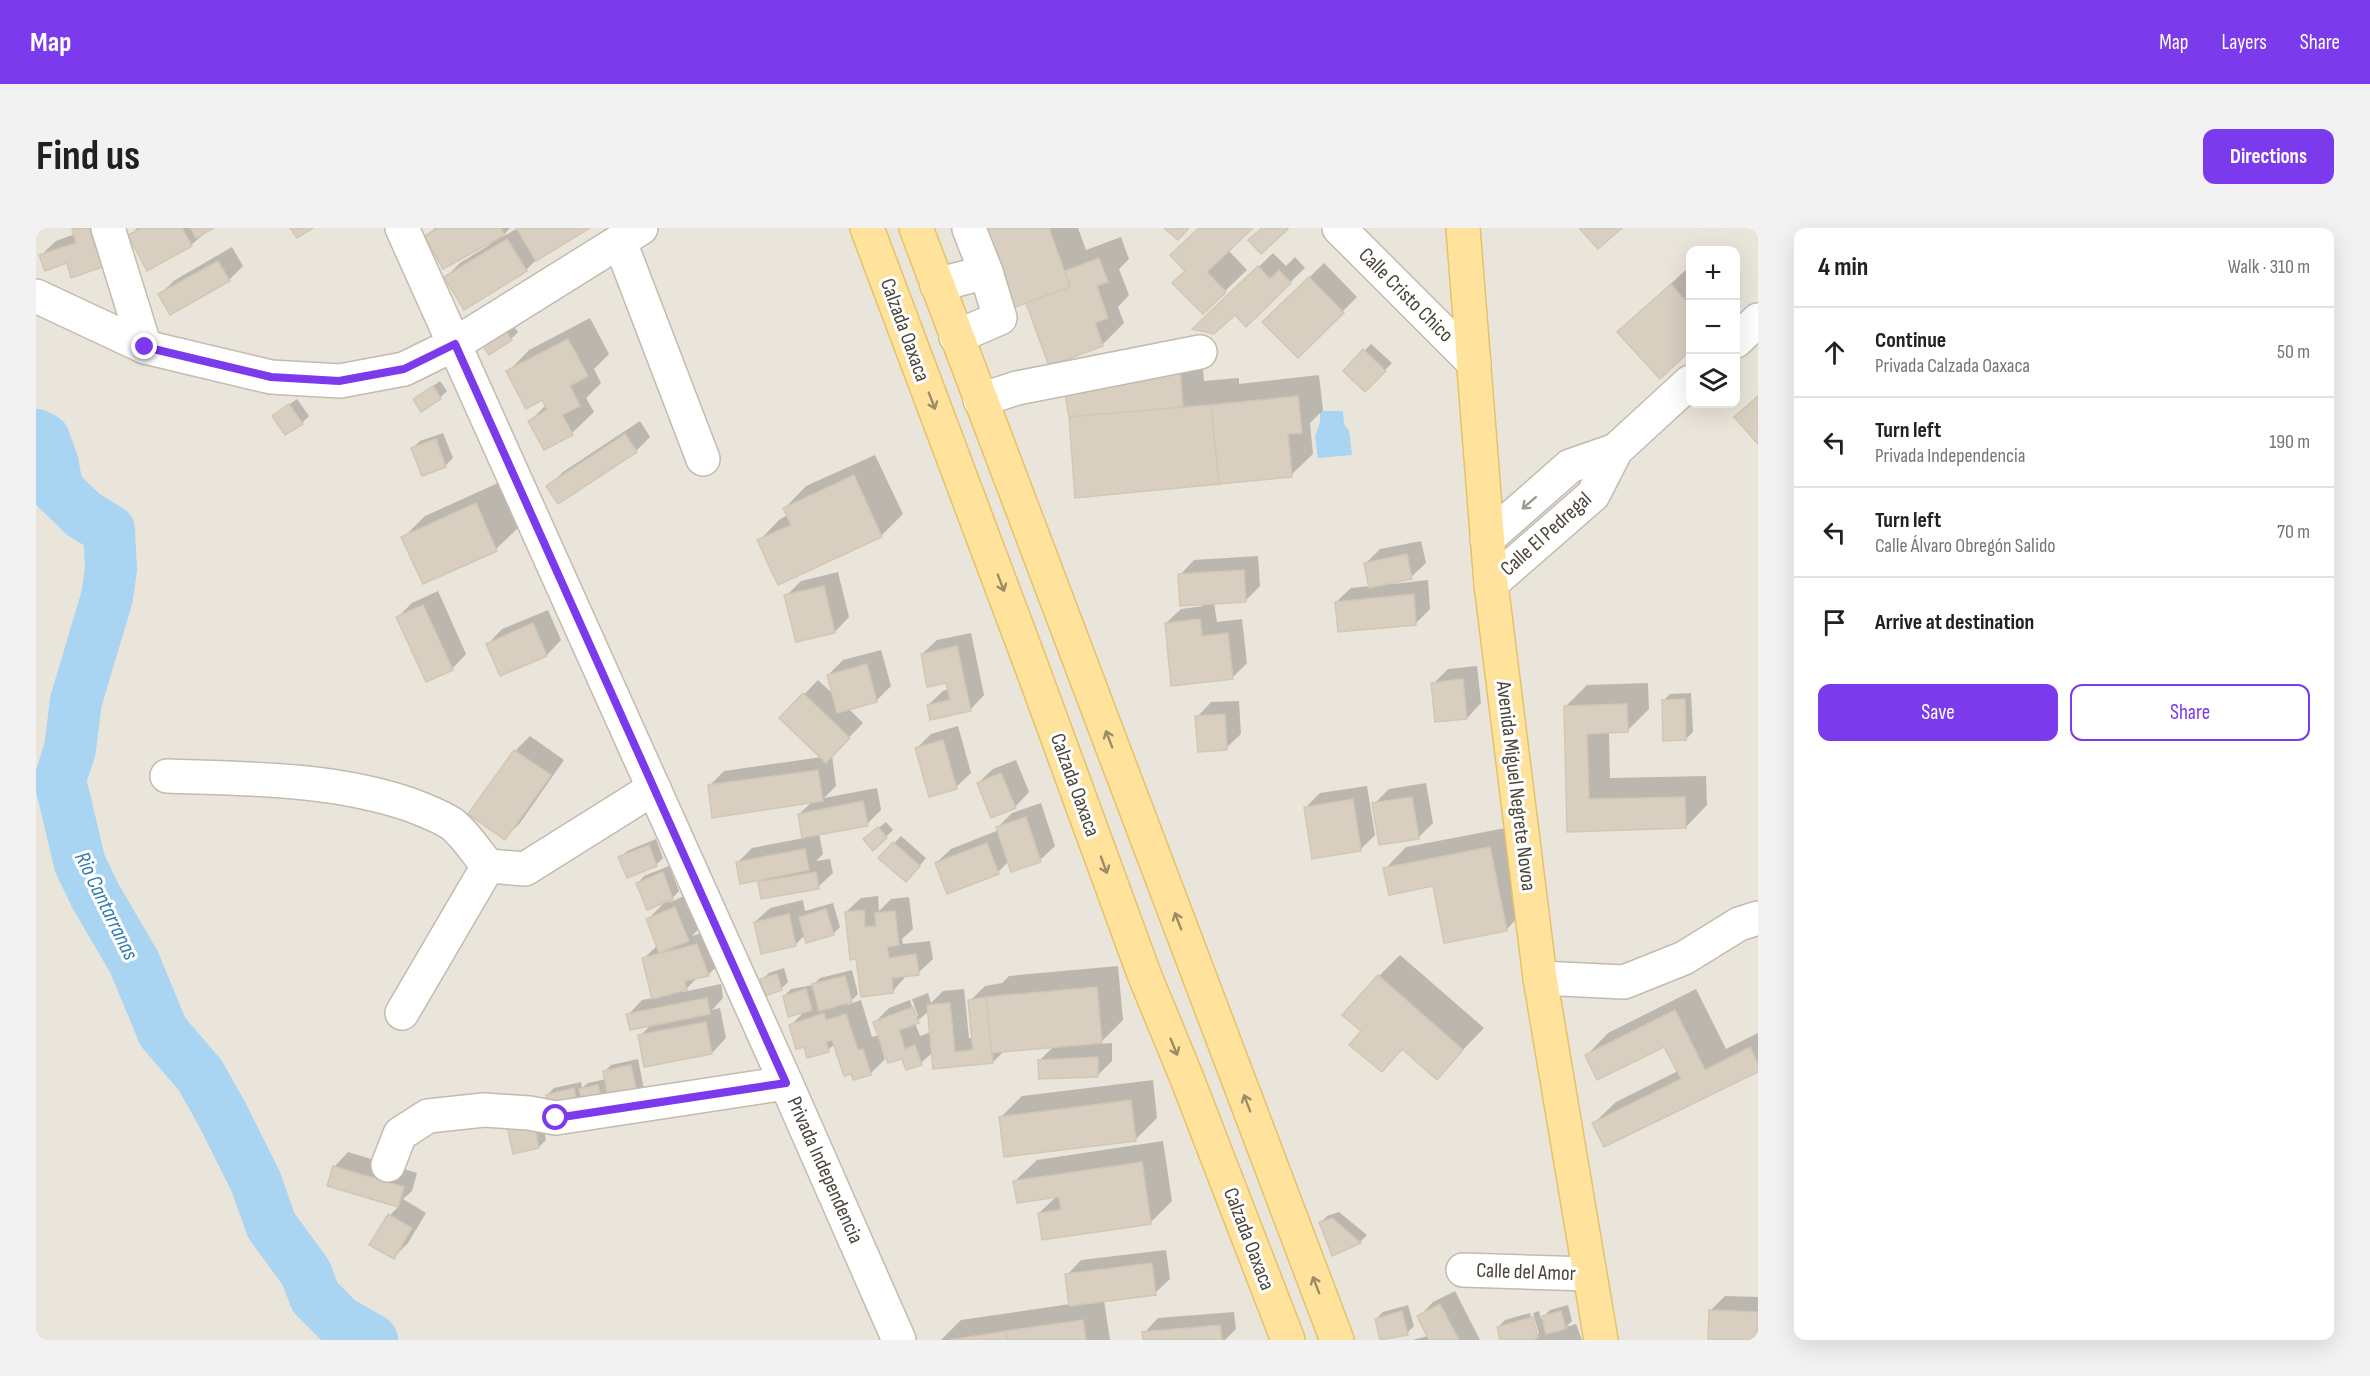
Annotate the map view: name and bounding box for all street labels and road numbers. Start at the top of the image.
street label: Calle Cristo Chico [1354,243,1458,347]
street label: Calzada Oaxaca [875,275,935,385]
street label: Calle El Pedregal [1495,487,1597,581]
street label: Avenida Miguel Negrete Novoa [1491,679,1541,892]
street label: Calzada Oaxaca [1045,730,1105,840]
street label: Privada Independencia [781,1093,869,1247]
street label: Calzada Oaxaca [1218,1184,1280,1294]
street label: Calle del Amor [1476,1258,1576,1286]

